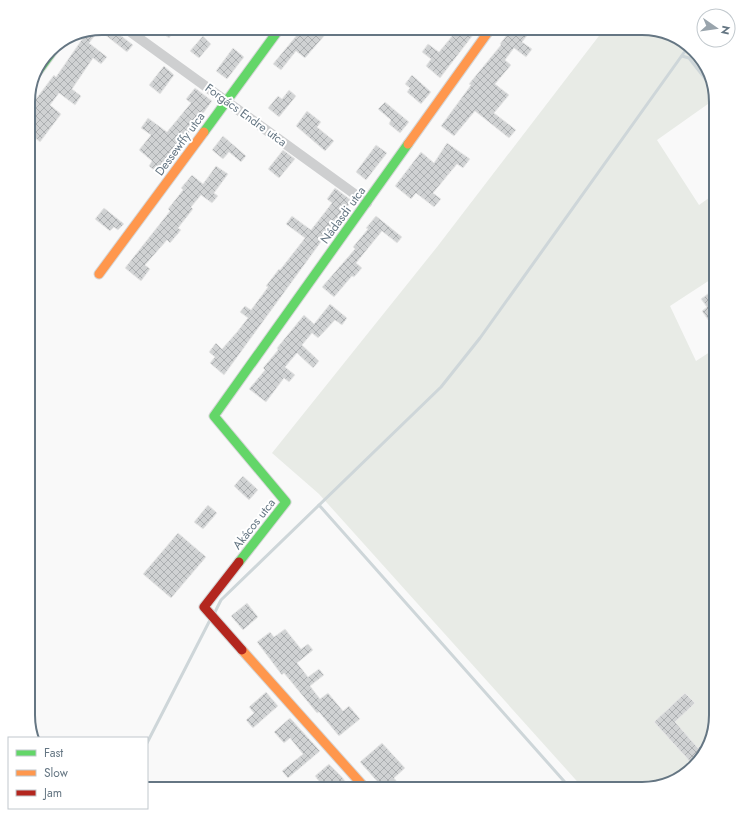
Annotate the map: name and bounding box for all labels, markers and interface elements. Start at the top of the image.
north arrow [696,8,736,48]
text: N [717,24,735,36]
street label: Forgács Endre utca [201,79,291,151]
street label: Dessewffy utca [151,108,209,179]
street label: Nádasdi utca [316,183,370,247]
street label: Akácos utca [228,494,280,553]
legend [8,737,148,809]
text: Fast [44,744,63,762]
text: Slow [44,764,69,782]
text: Jam [42,784,62,802]

